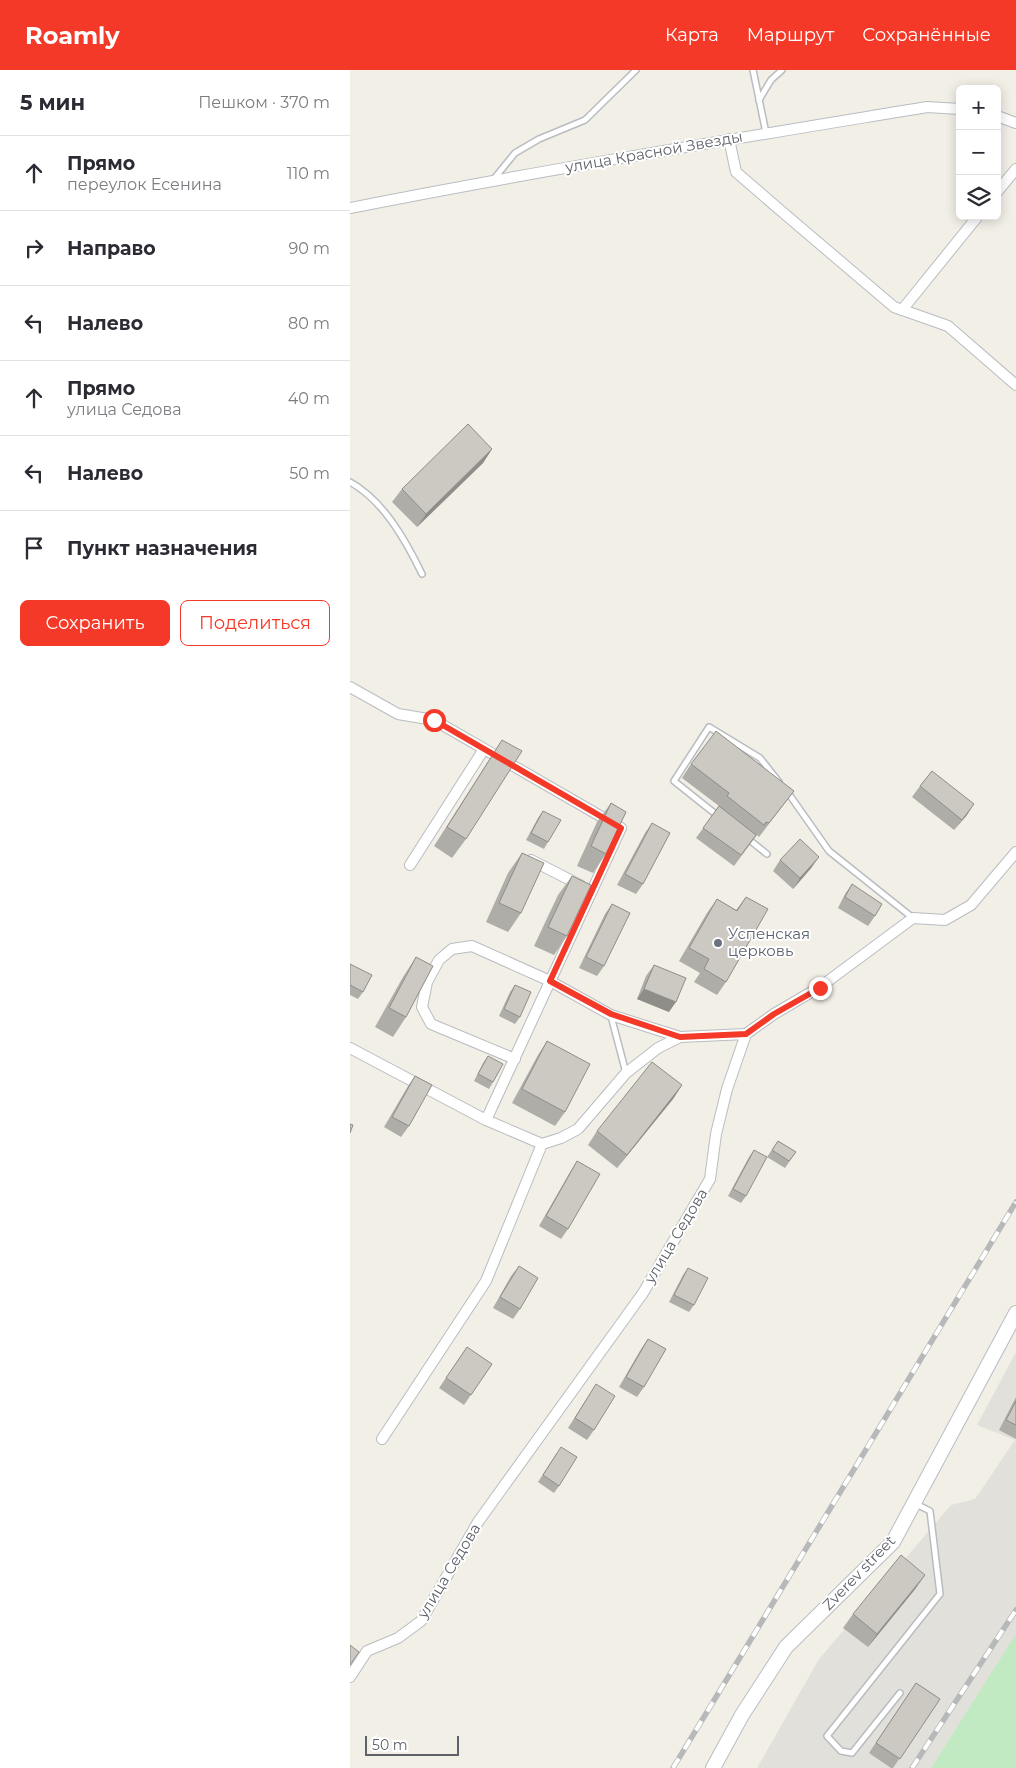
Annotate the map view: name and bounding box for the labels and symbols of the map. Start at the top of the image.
street label: улица Красной Звезды [563,127,744,177]
route start [423,709,446,732]
place label: Успенская церковь [728,924,810,960]
marker: Успенская церковь [712,937,724,949]
route end [809,977,832,1000]
street label: улица Седова [639,1185,711,1288]
street label: улица Седова [412,1520,484,1623]
street label: Zverev street [818,1531,899,1614]
scale bar [365,1733,459,1756]

